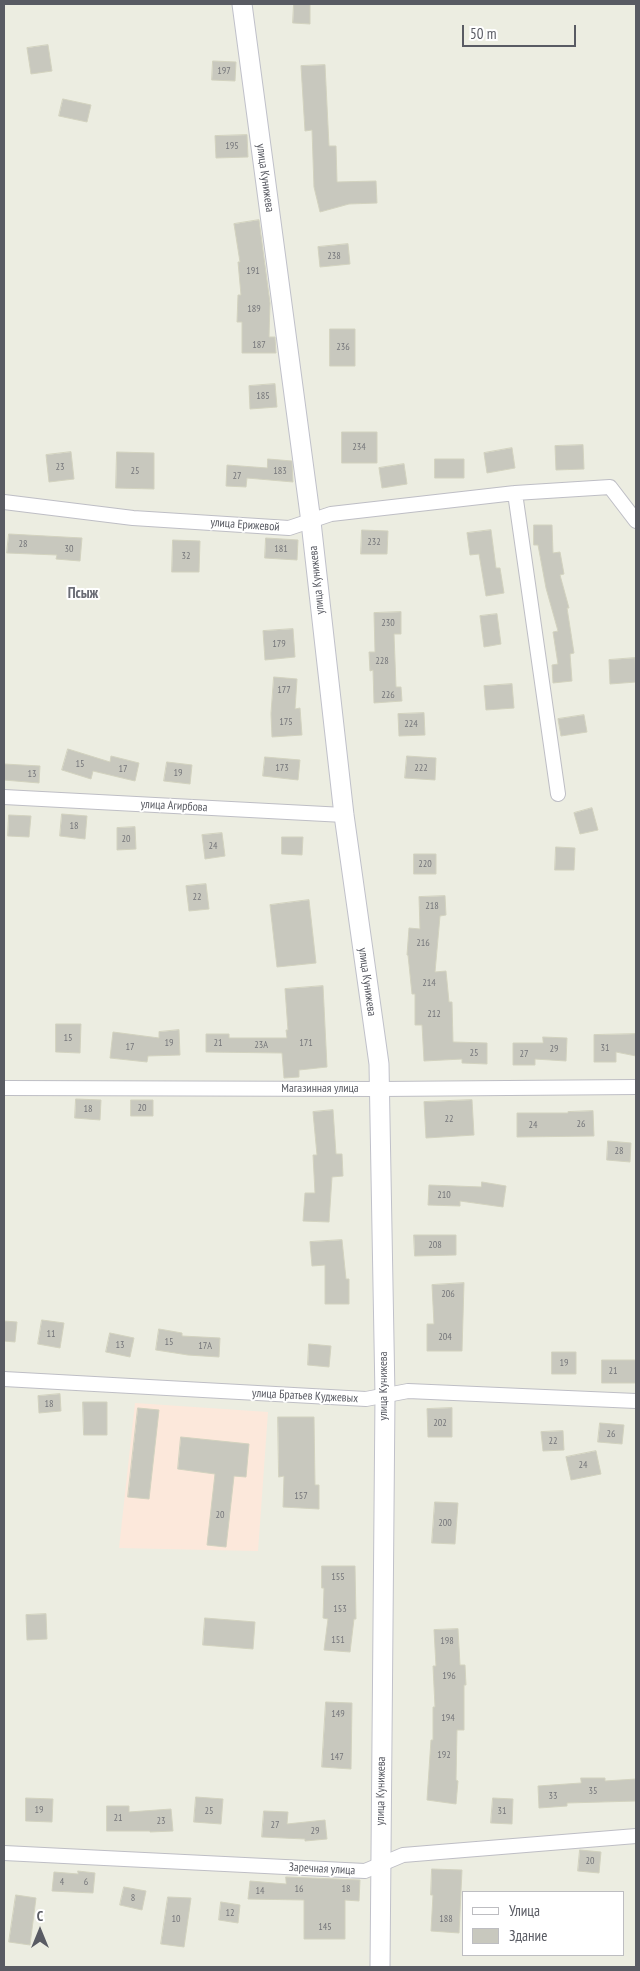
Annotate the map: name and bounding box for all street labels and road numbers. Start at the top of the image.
street label: улица Кунижева [253,143,277,213]
street label: улица Ерижевой [210,515,280,535]
street label: улица Кунижева [306,545,328,615]
street label: улица Агирбова [140,797,208,815]
street label: улица Кунижева [355,947,379,1017]
street label: Магазинная улица [281,1082,359,1096]
street label: улица Кунижева [377,1352,391,1420]
street label: улица Братьев Куджевых [252,1386,358,1406]
street label: улица Кунижева [373,1756,389,1826]
street label: Заречная улица [288,1860,356,1878]

